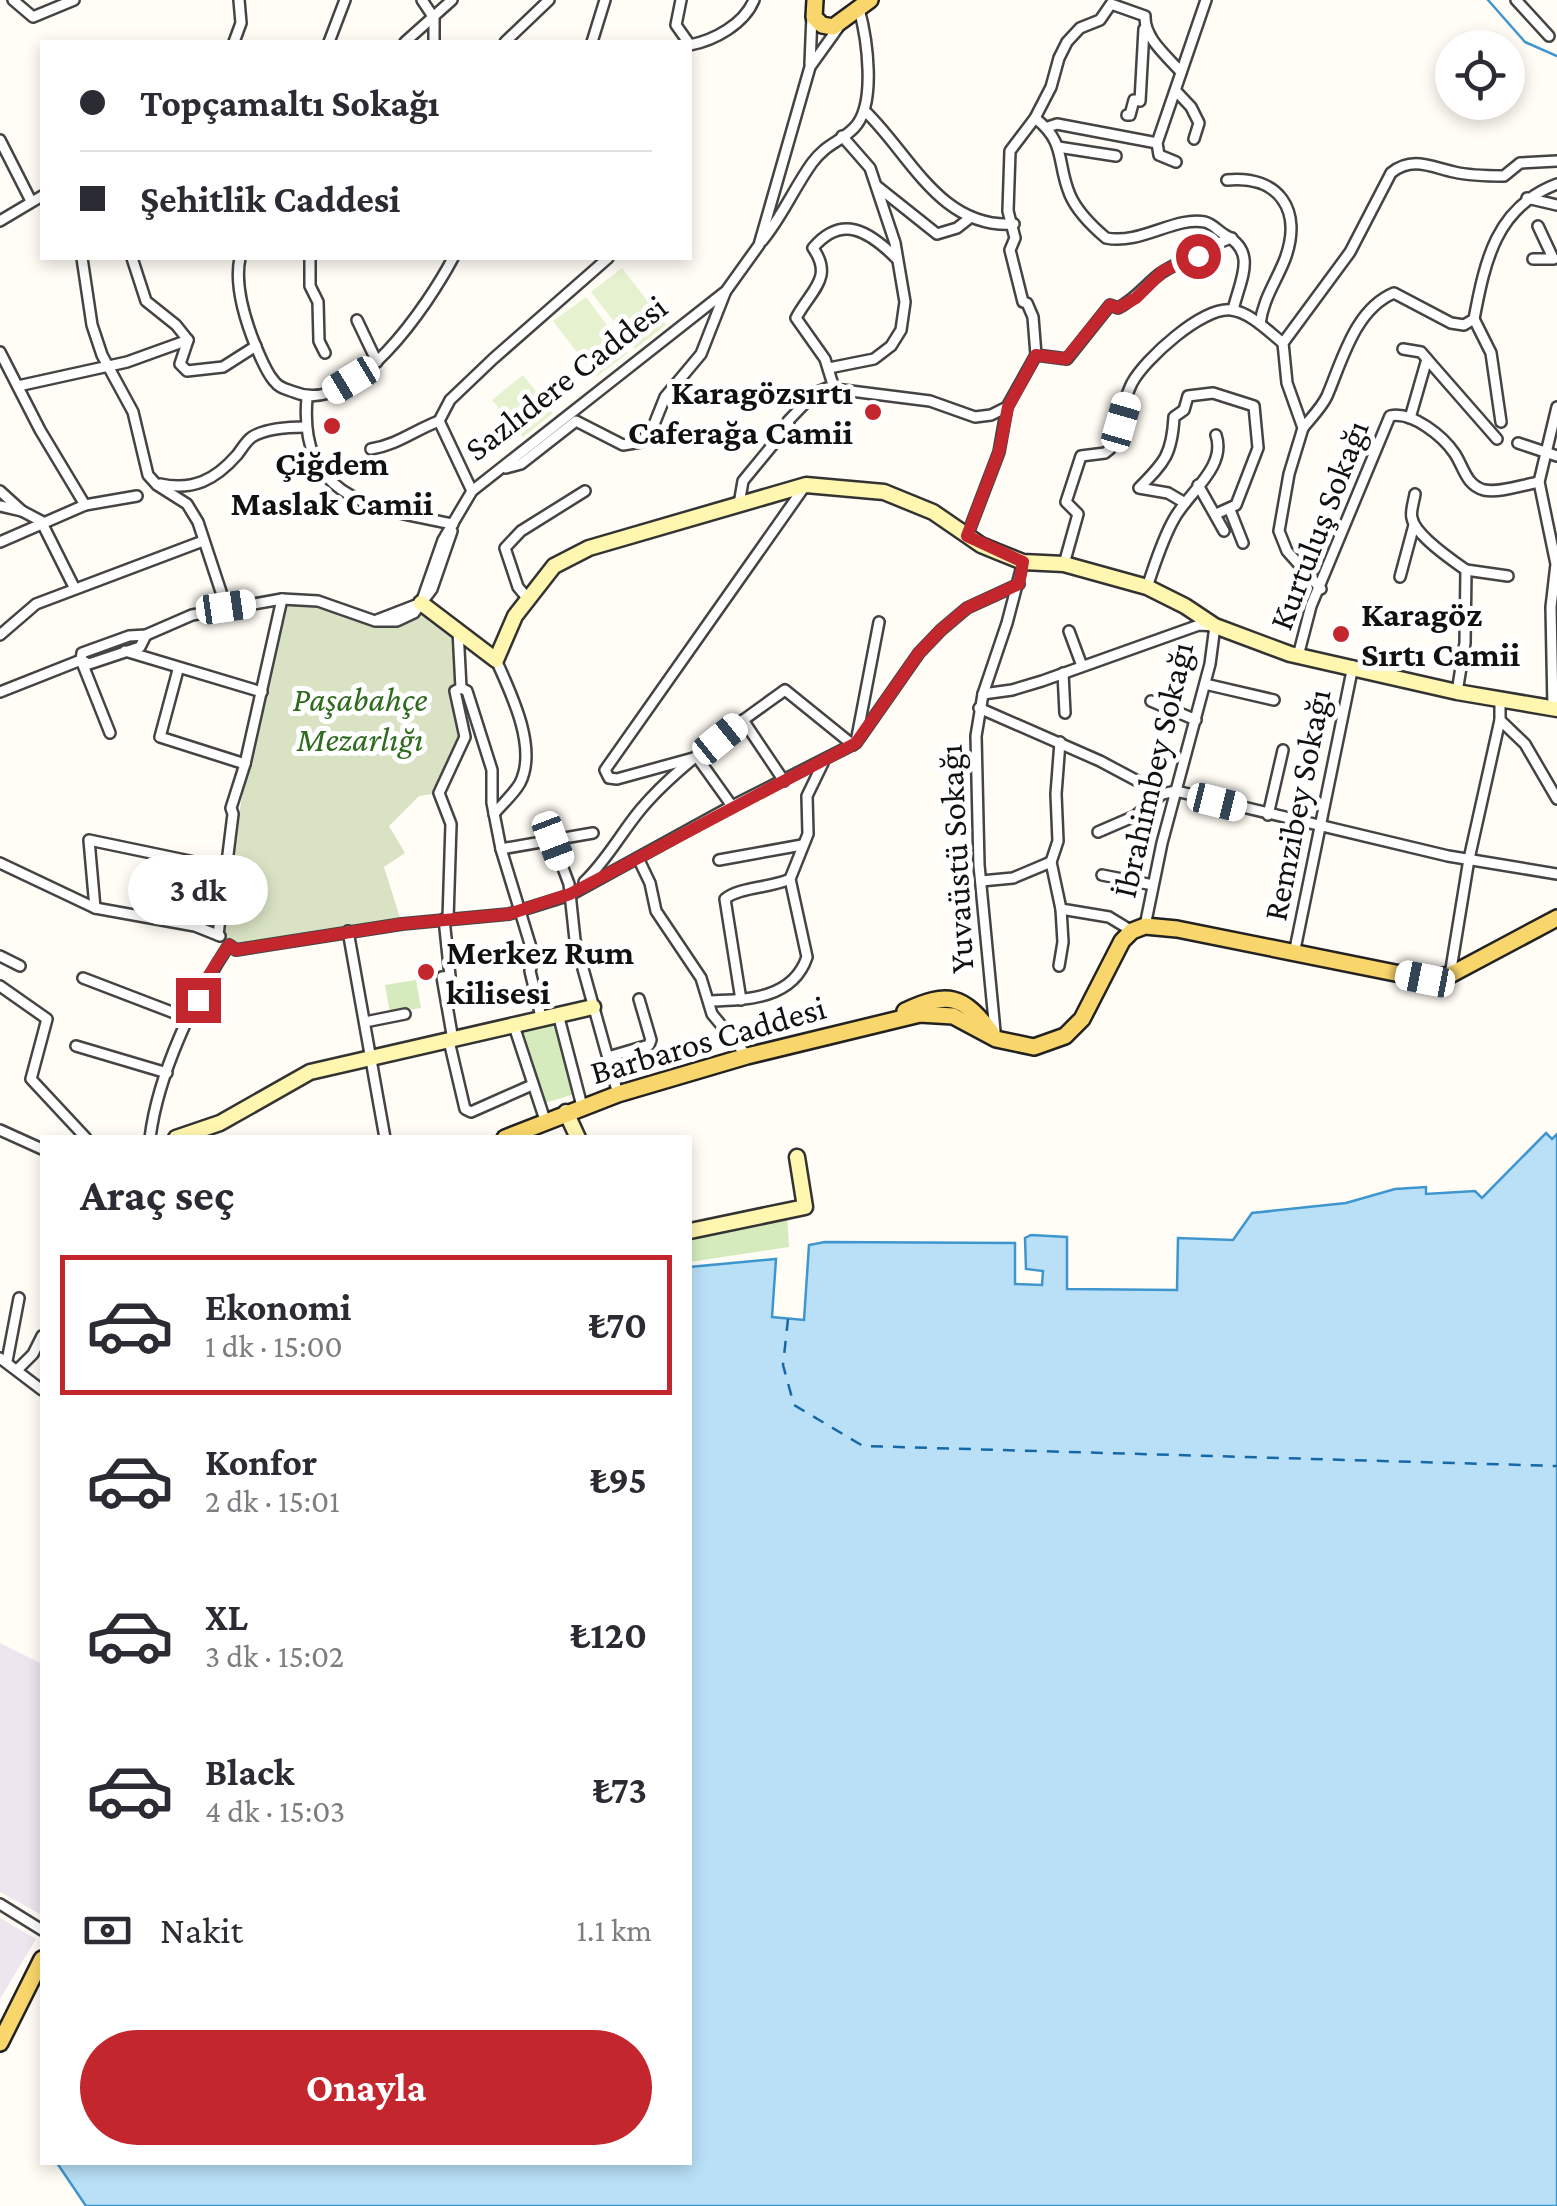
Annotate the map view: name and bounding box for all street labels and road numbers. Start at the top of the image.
street label: Sazlıdere Caddesi [457,287,675,469]
street label: Kurtuluş Sokağı [1261,415,1377,635]
street label: İbrahimbey Sokağı [1105,638,1201,902]
street label: Remzibey Sokağı [1255,686,1339,924]
street label: Yuvaüstü Sokağı [931,744,981,974]
street label: Barbaros Caddesi [586,988,830,1092]

